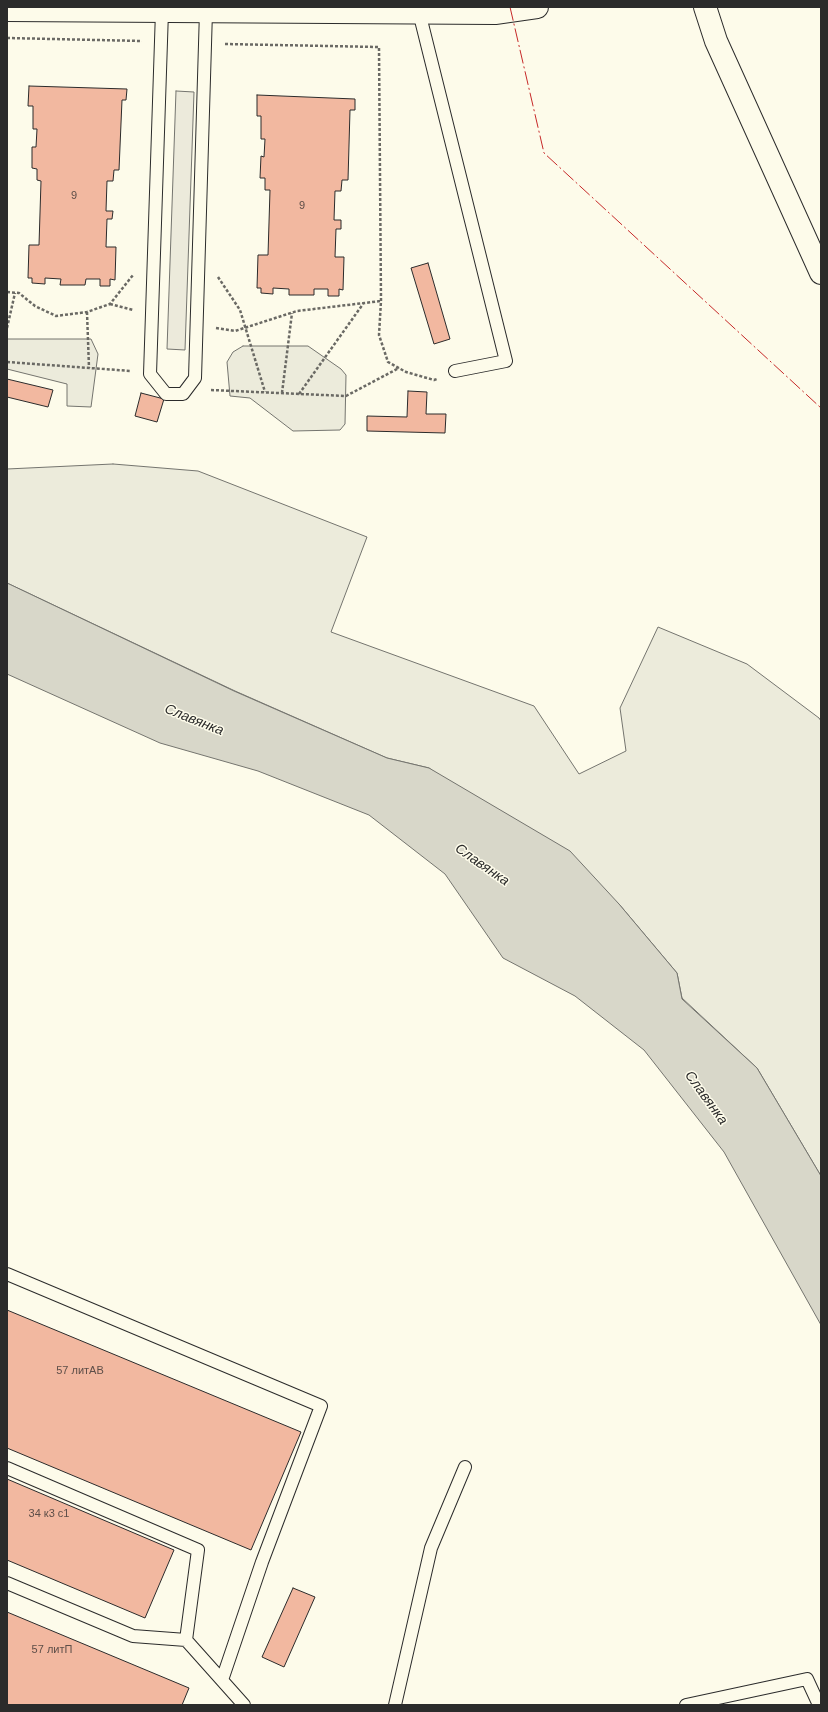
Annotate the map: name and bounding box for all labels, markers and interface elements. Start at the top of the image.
house number: 9 [71,189,77,203]
house number: 9 [299,199,305,213]
water label: Славянка [162,701,226,739]
water label: Славянка [452,840,512,890]
water label: Славянка [681,1068,731,1128]
house number: 57 литАВ [56,1364,104,1378]
house number: 34 к3 с1 [29,1507,69,1521]
house number: 57 литП [32,1643,72,1657]

